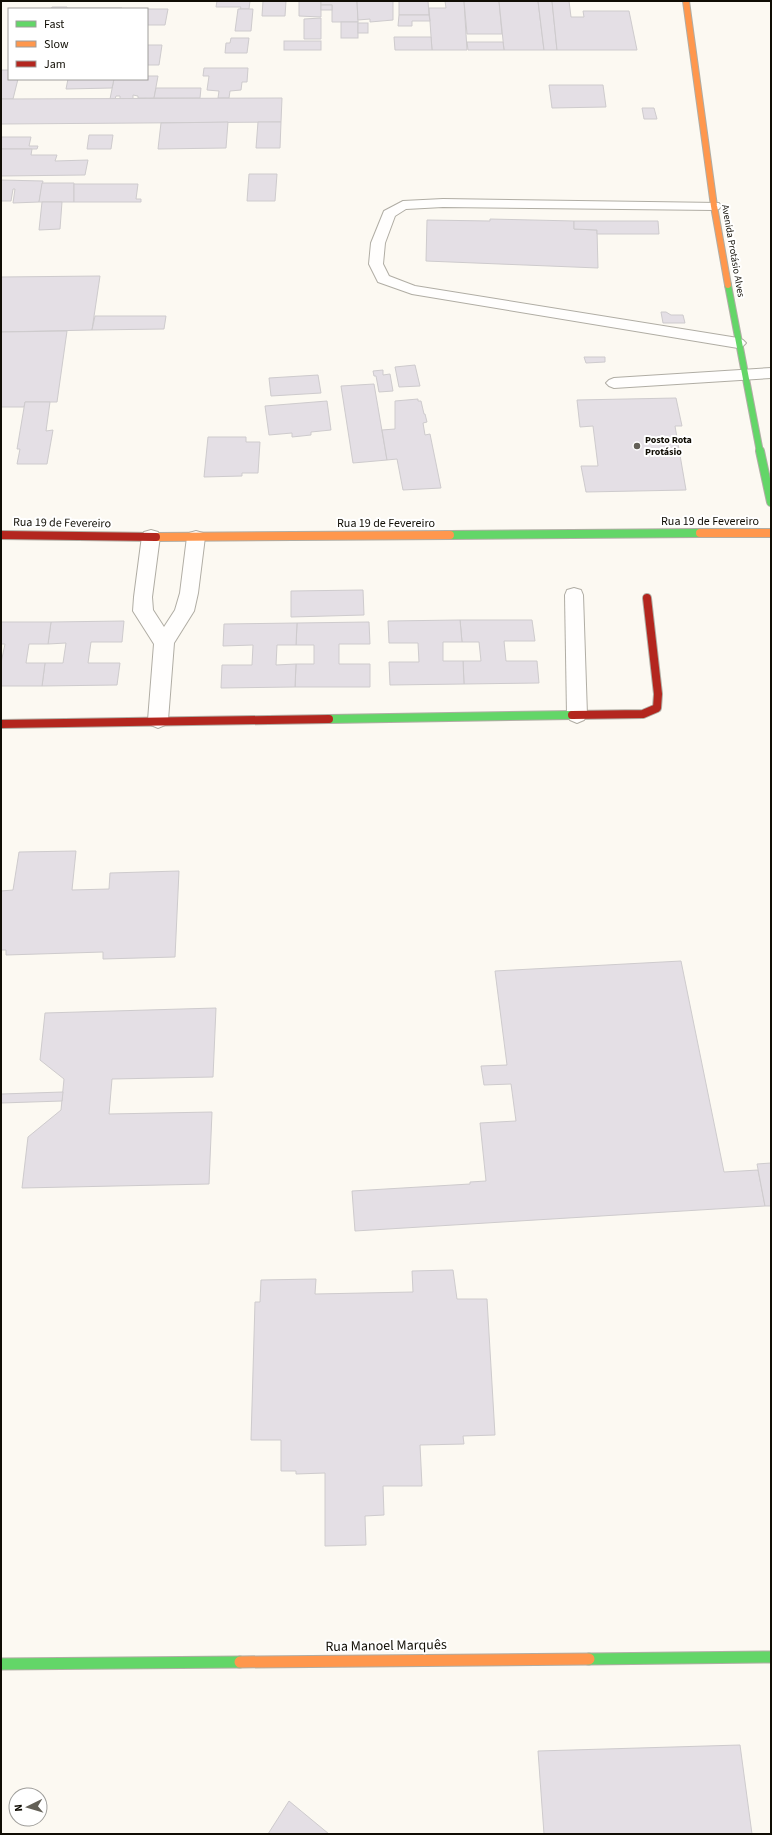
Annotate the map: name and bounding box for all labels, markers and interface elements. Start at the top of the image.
legend [8,8,148,80]
text: Fast [44,16,64,33]
text: Slow [44,36,69,53]
text: Jam [44,56,66,73]
street label: Avenida Protásio Alves [718,204,748,298]
place label: Posto Rota Protásio [645,433,692,459]
marker: Posto Rota Protásio [632,441,642,451]
street label: Rua 19 de Fevereiro [661,513,759,530]
street label: Rua 19 de Fevereiro [13,514,111,532]
street label: Rua 19 de Fevereiro [337,515,435,532]
street label: Rua Manoel Marquês [325,1635,447,1657]
north arrow [8,1787,48,1827]
text: N [11,1804,26,1812]

